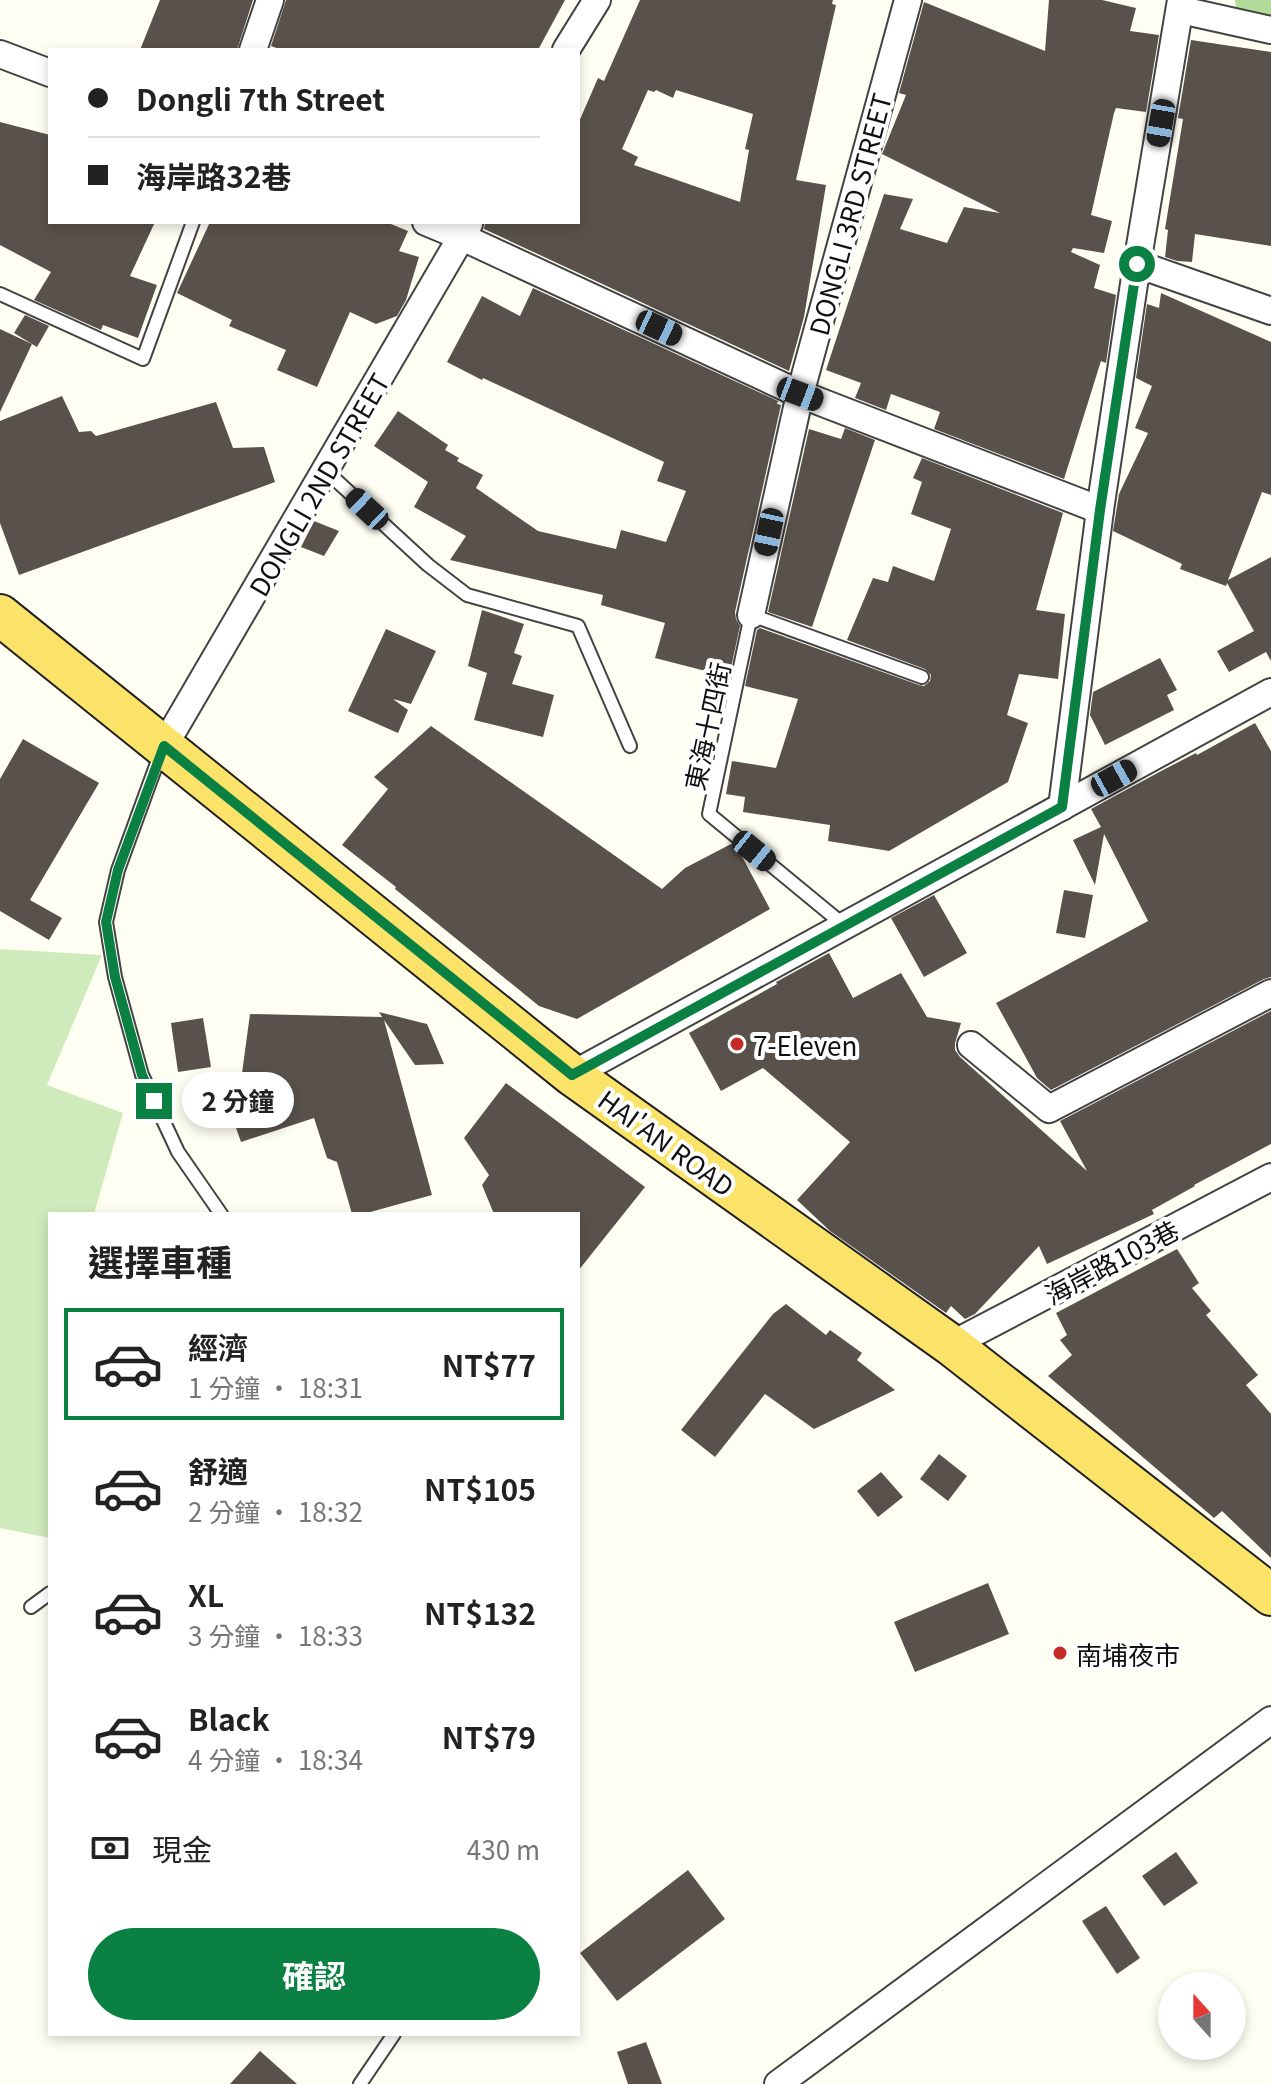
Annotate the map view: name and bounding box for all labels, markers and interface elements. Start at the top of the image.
text: Dongli 7th Street [136,76,385,120]
street label: DONGLI 3RD STREET [799,89,899,339]
car [1145,97,1177,149]
text: 海岸路32巷 [136,153,291,197]
route start [1119,246,1155,282]
car [632,307,686,349]
street label: DONGLI 2ND STREET [239,366,397,602]
car [773,374,827,414]
car [341,484,393,534]
car [752,506,786,558]
street label: 東海十四街 [674,659,738,793]
car [1087,756,1141,800]
car [728,827,780,875]
place label: 7-Eleven [753,1026,857,1063]
marker: 7-Eleven [728,1035,746,1053]
callout: 2 分鐘 [182,1073,294,1129]
street label: HAI'AN ROAD [592,1080,742,1204]
text: 2 分鐘 [201,1081,275,1118]
route end [136,1083,172,1119]
street label: 海岸路103巷 [1037,1210,1185,1312]
text: 選擇車種 [88,1234,232,1286]
text: 經濟 [188,1324,248,1368]
icon: car [92,1328,164,1400]
text: NT$77 [442,1342,536,1386]
text: 1 分鐘 · 18:31 [188,1368,363,1405]
text: 舒適 [188,1448,248,1492]
icon: car [92,1452,164,1524]
text: NT$105 [424,1466,536,1510]
text: 2 分鐘 · 18:32 [188,1492,363,1529]
text: XL [188,1572,224,1616]
icon: car [92,1576,164,1648]
text: NT$132 [424,1590,536,1634]
text: 3 分鐘 · 18:33 [188,1616,363,1653]
place label: 南埔夜市 [1076,1635,1180,1672]
marker: 南埔夜市 [1051,1644,1069,1662]
text: Black [188,1696,270,1740]
icon: car [92,1700,164,1772]
text: NT$79 [442,1714,536,1758]
text: 4 分鐘 · 18:34 [188,1740,363,1777]
icon: cash [88,1826,132,1870]
text: 現金 [152,1826,212,1870]
text: 430 m [467,1830,540,1867]
button: 確認 [88,1928,540,2020]
north arrow [1158,1972,1246,2060]
map controls [1158,1972,1246,2060]

